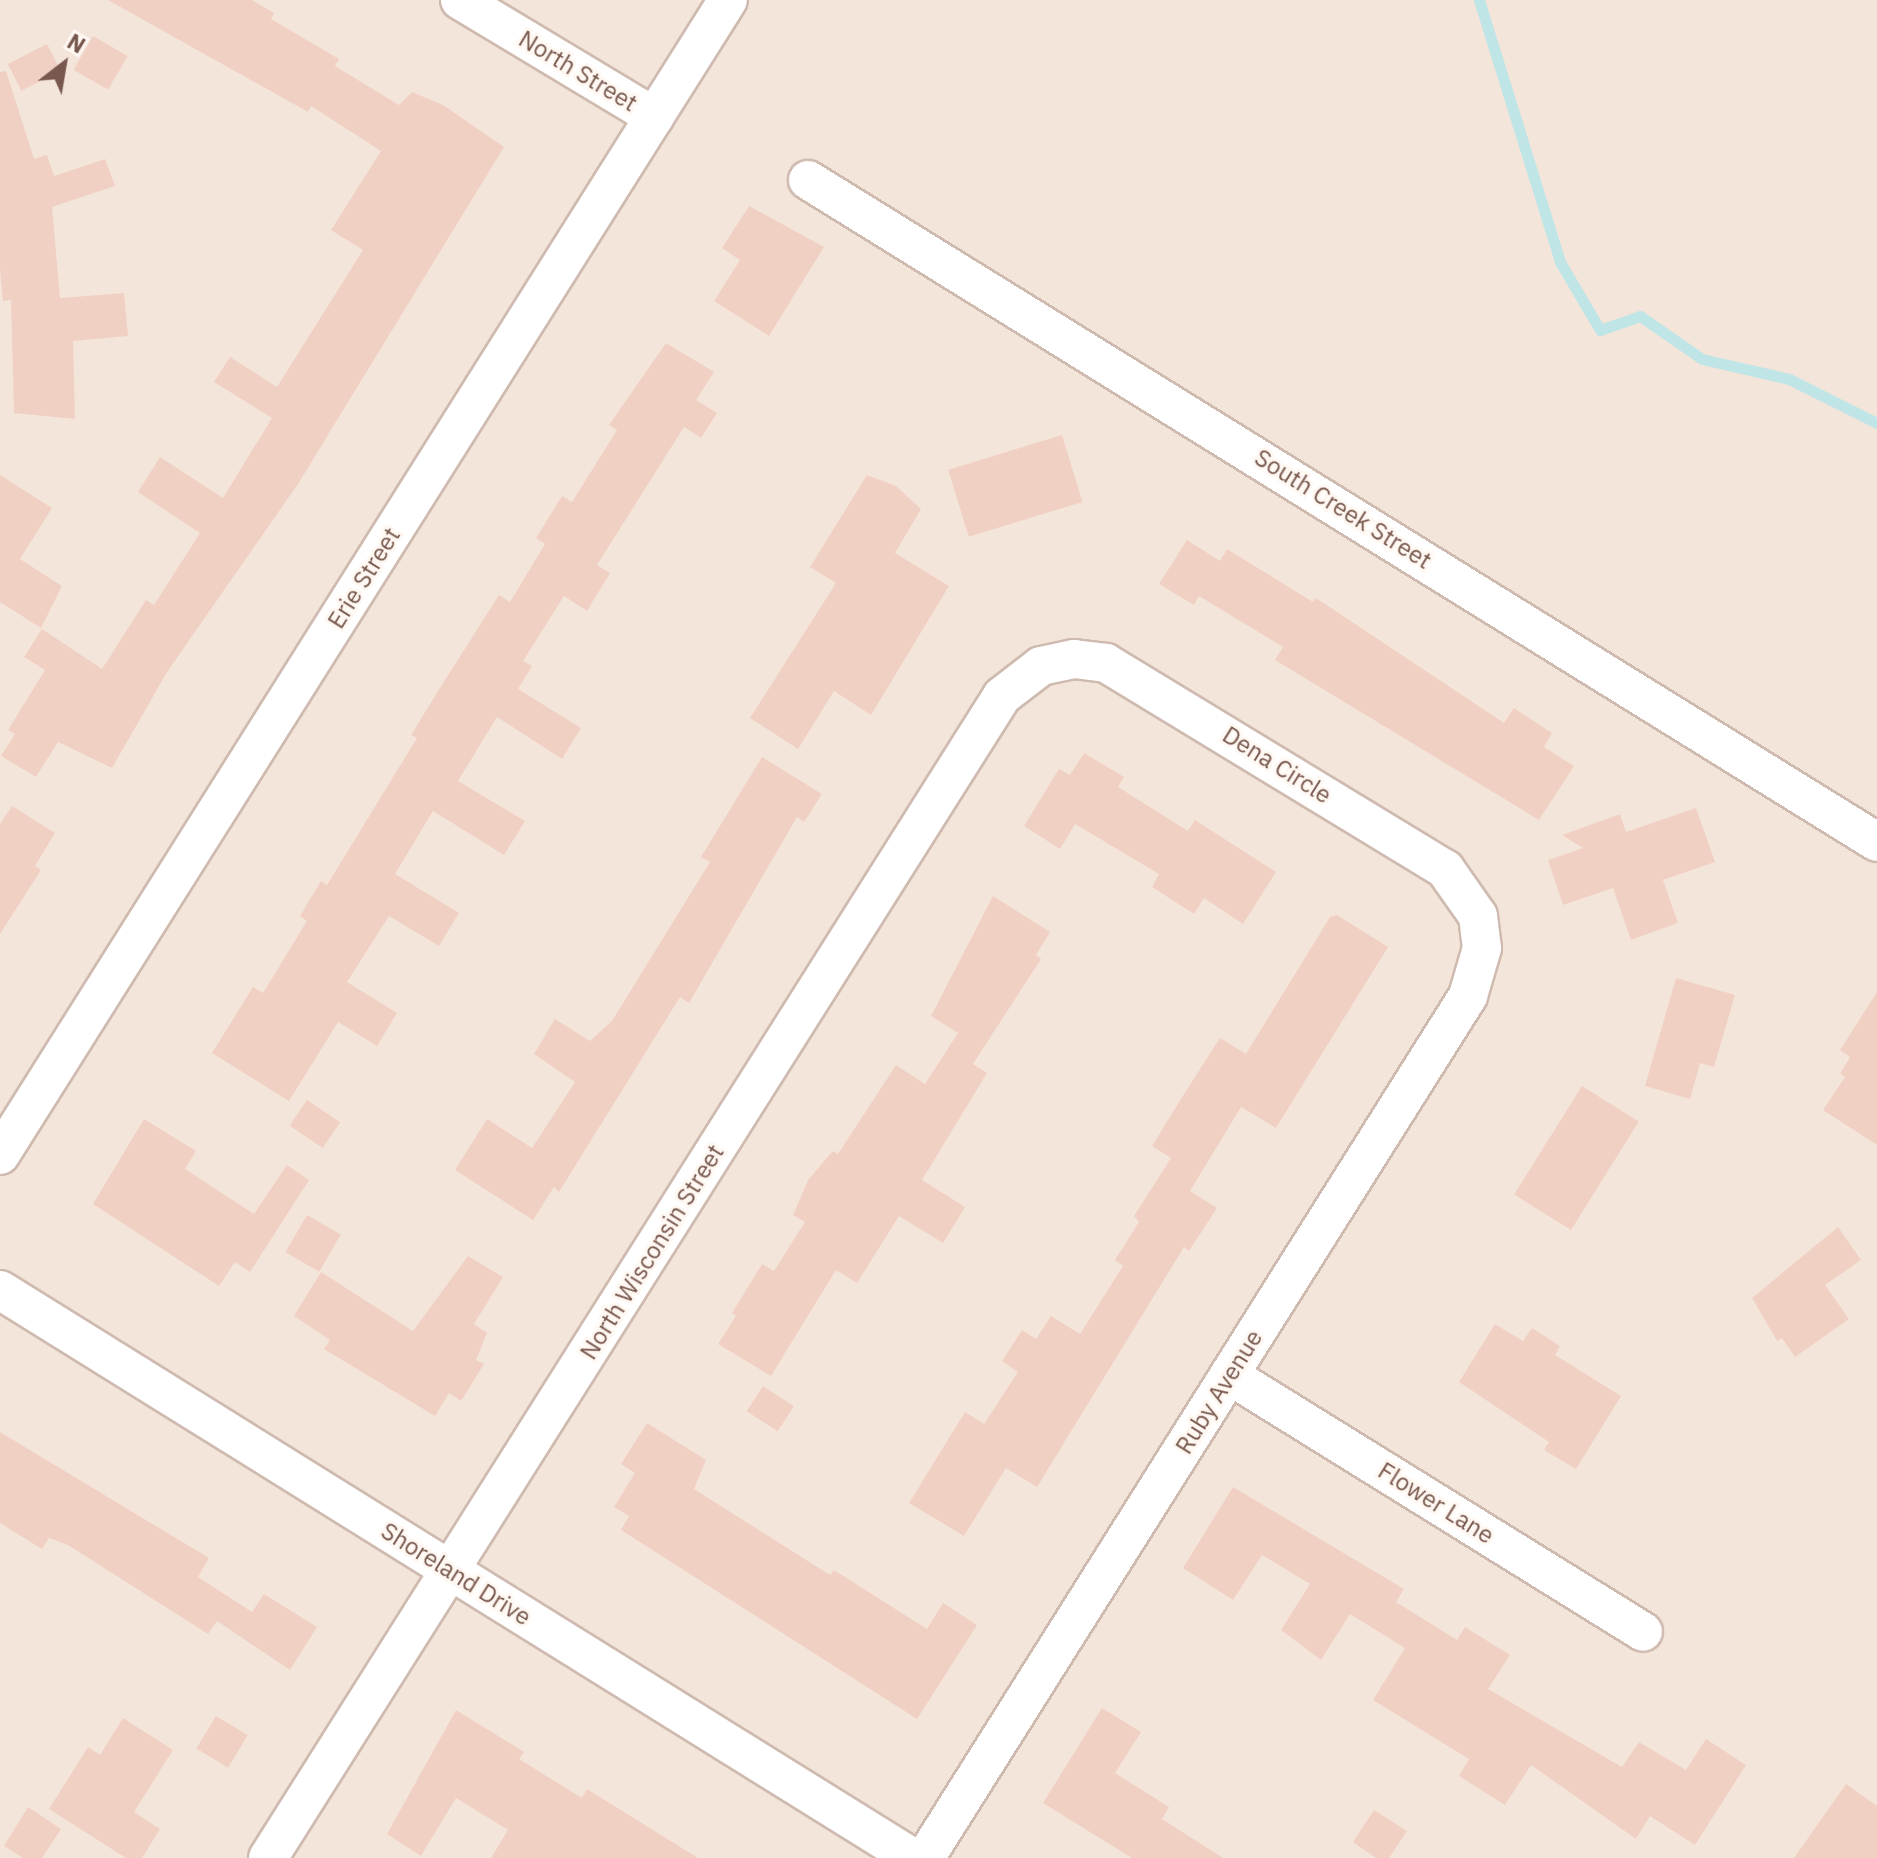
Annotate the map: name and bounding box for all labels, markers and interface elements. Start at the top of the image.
north arrow [24,24,104,104]
street label: North Street [514,24,642,118]
text: N [62,26,91,60]
street label: South Creek Street [1249,443,1437,575]
street label: Erie Street [322,522,406,634]
street label: Dena Circle [1217,720,1337,810]
street label: North Wisconsin Street [574,1139,730,1365]
street label: Ruby Avenue [1170,1325,1268,1459]
street label: Flower Lane [1373,1456,1499,1550]
street label: Shoreland Drive [376,1516,536,1632]

